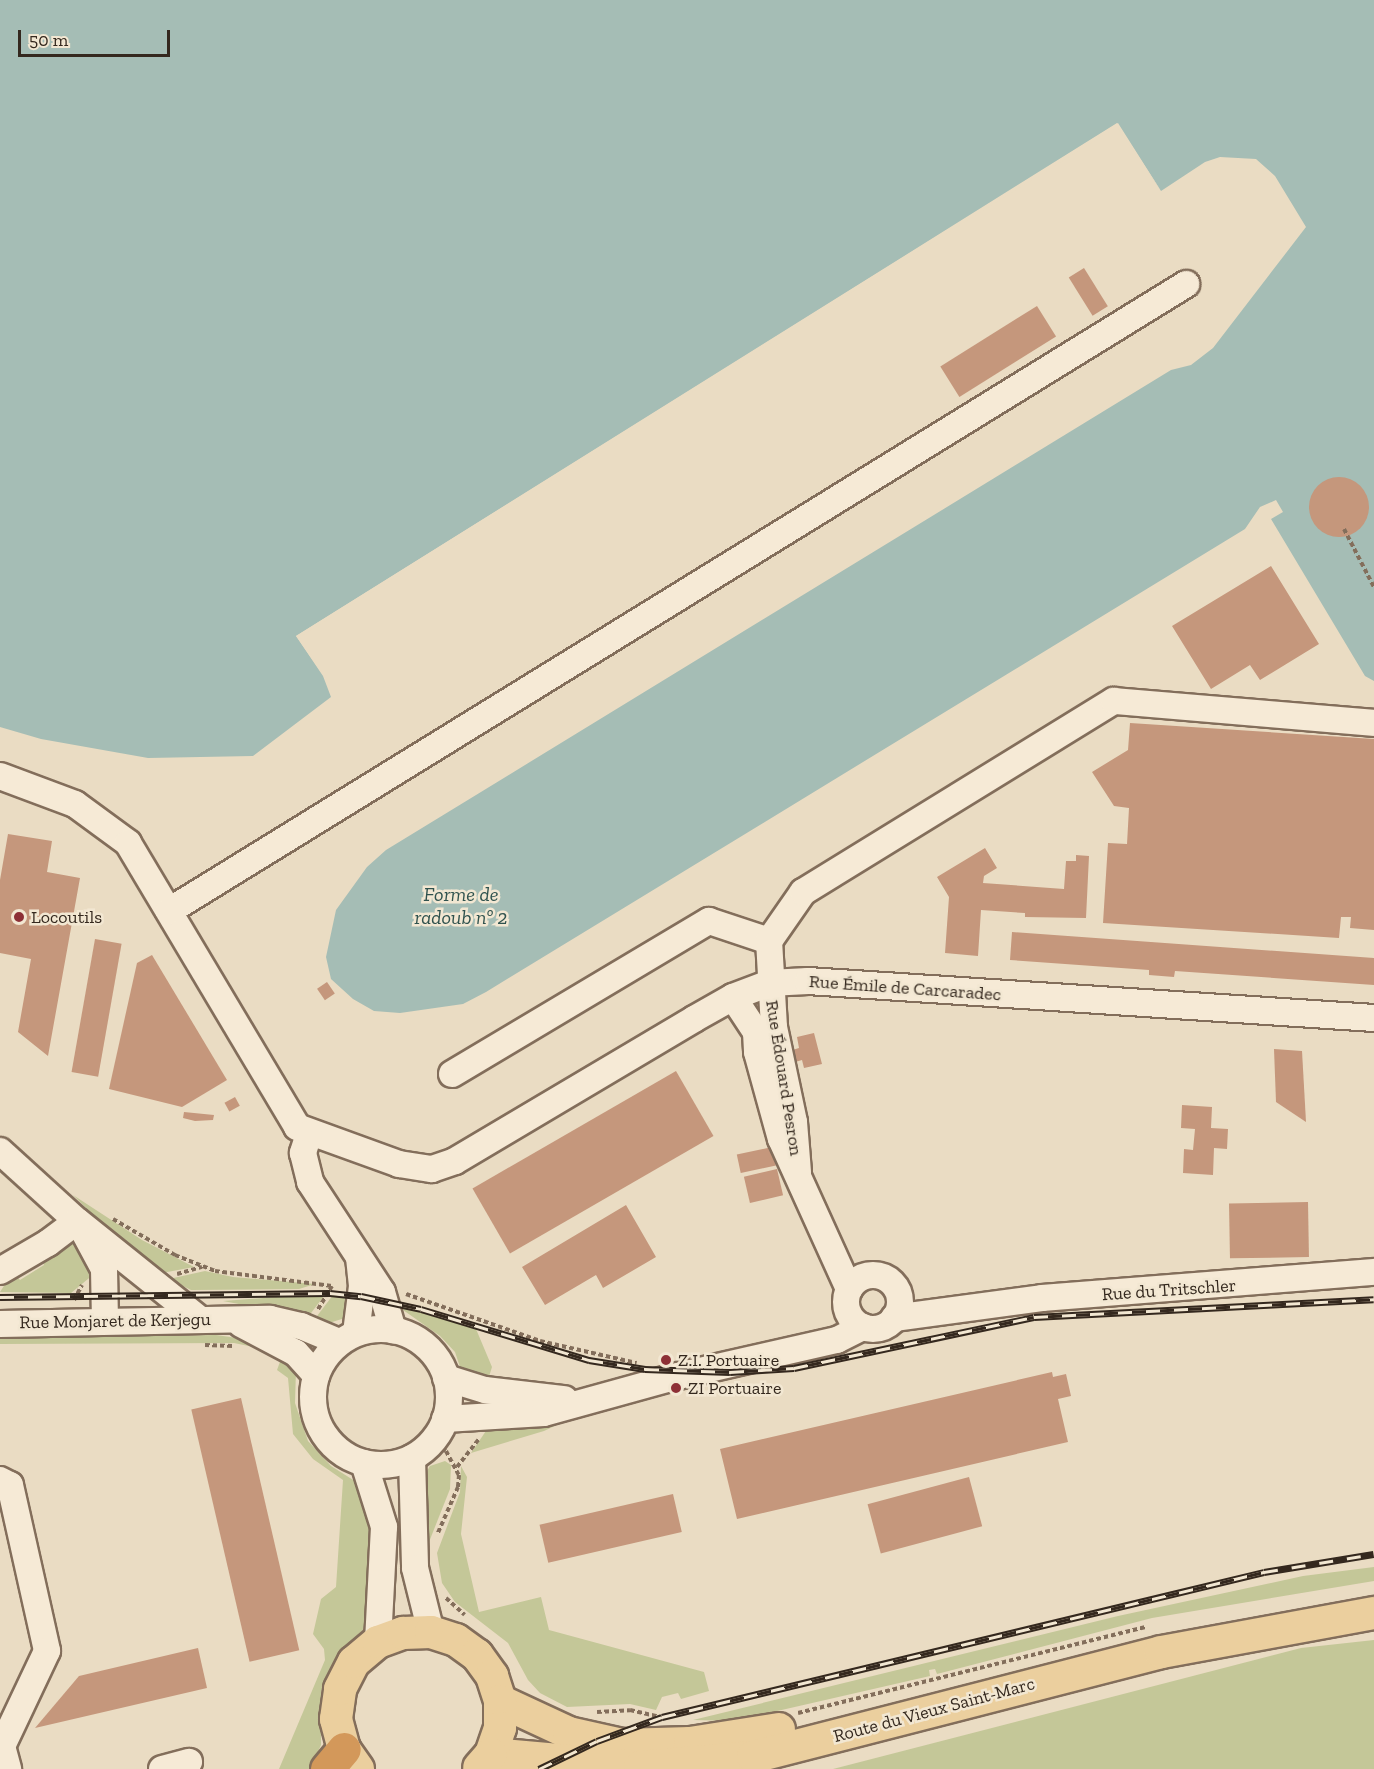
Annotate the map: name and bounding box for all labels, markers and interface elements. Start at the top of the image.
scale bar [21,18,172,56]
text: 50 m [29,29,68,51]
water label: Forme de radoub nº 2 [414,882,508,929]
place label: Locoutils [31,906,102,928]
marker: Locoutils [12,910,26,924]
street label: Rue Émile de Carcaradec [808,971,1002,1005]
street label: Rue Édouard Pesron [761,999,807,1157]
street label: Rue du Tritschler [1101,1275,1237,1305]
street label: Rue Monjaret de Kerjegu [19,1309,211,1333]
place label: Z.I. Portuaire [678,1349,779,1371]
marker: Z.I. Portuaire [659,1353,673,1367]
place label: ZI Portuaire [688,1377,782,1399]
marker: ZI Portuaire [669,1381,683,1395]
street label: Route du Vieux Saint-Marc [831,1673,1037,1747]

